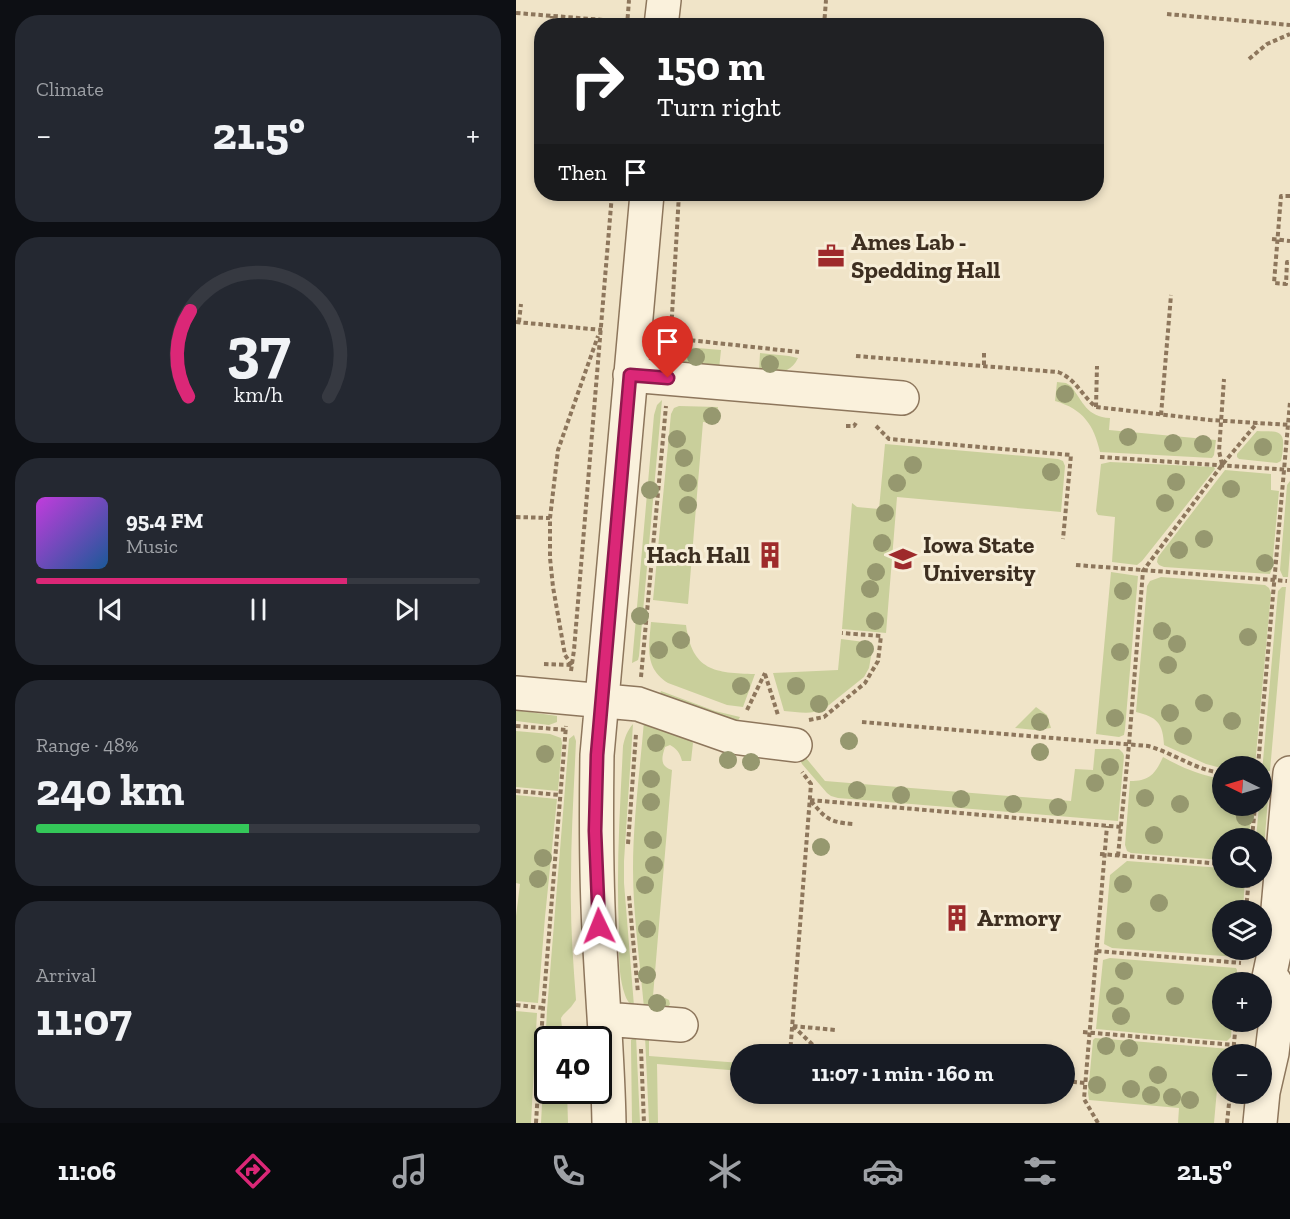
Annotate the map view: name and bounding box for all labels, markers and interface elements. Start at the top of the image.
text: 150 m [657,40,765,91]
icon: right [558,42,636,120]
text: Climate [36,77,104,101]
text: Turn right [657,91,781,123]
text: 21.5° [213,107,305,161]
text: − [36,115,51,154]
text: + [466,115,480,154]
icon: arrive [619,156,652,189]
text: Then [558,159,607,186]
place label: Ames Lab - Spedding Hall [851,227,1001,284]
office icon: Ames Lab - Spedding Hall [816,241,846,271]
text: 37 [226,312,290,387]
pin [642,316,693,378]
icon: arrive [651,325,684,358]
text: km/h [234,382,282,407]
text: 95.4 FM [126,507,203,534]
place label: Iowa State University [923,530,1036,587]
text: Music [126,534,178,558]
place label: Hach Hall [646,540,750,569]
building icon: Hach Hall [755,540,785,570]
school or university icon: Iowa State University [888,544,918,574]
icon: previous [94,593,127,626]
icon: pause [242,593,275,626]
icon: next [390,593,423,626]
text: Range · 48% [36,733,139,757]
north arrow [1212,756,1272,816]
map controls [1212,756,1272,1104]
text: 240 km [36,763,184,817]
button: search [1212,828,1272,888]
position arrow [567,894,631,958]
button: layers [1212,900,1272,960]
building icon: Armory [942,903,972,933]
place label: Armory [977,903,1061,932]
text: Arrival [36,963,96,987]
button: + [1212,972,1272,1032]
text: 11:07 [36,993,132,1047]
speed limit sign: 40 [534,1026,612,1104]
button: − [1212,1044,1272,1104]
text: 11:07 · 1 min · 160 m [811,1060,994,1087]
icon: directions [232,1150,274,1192]
icon: music [389,1150,431,1192]
icon: phone [547,1150,589,1192]
icon: climate [704,1150,746,1192]
icon: car [862,1150,904,1192]
icon: filters [1019,1150,1061,1192]
text: 11:06 [58,1155,116,1187]
text: 21.5° [1177,1155,1232,1187]

